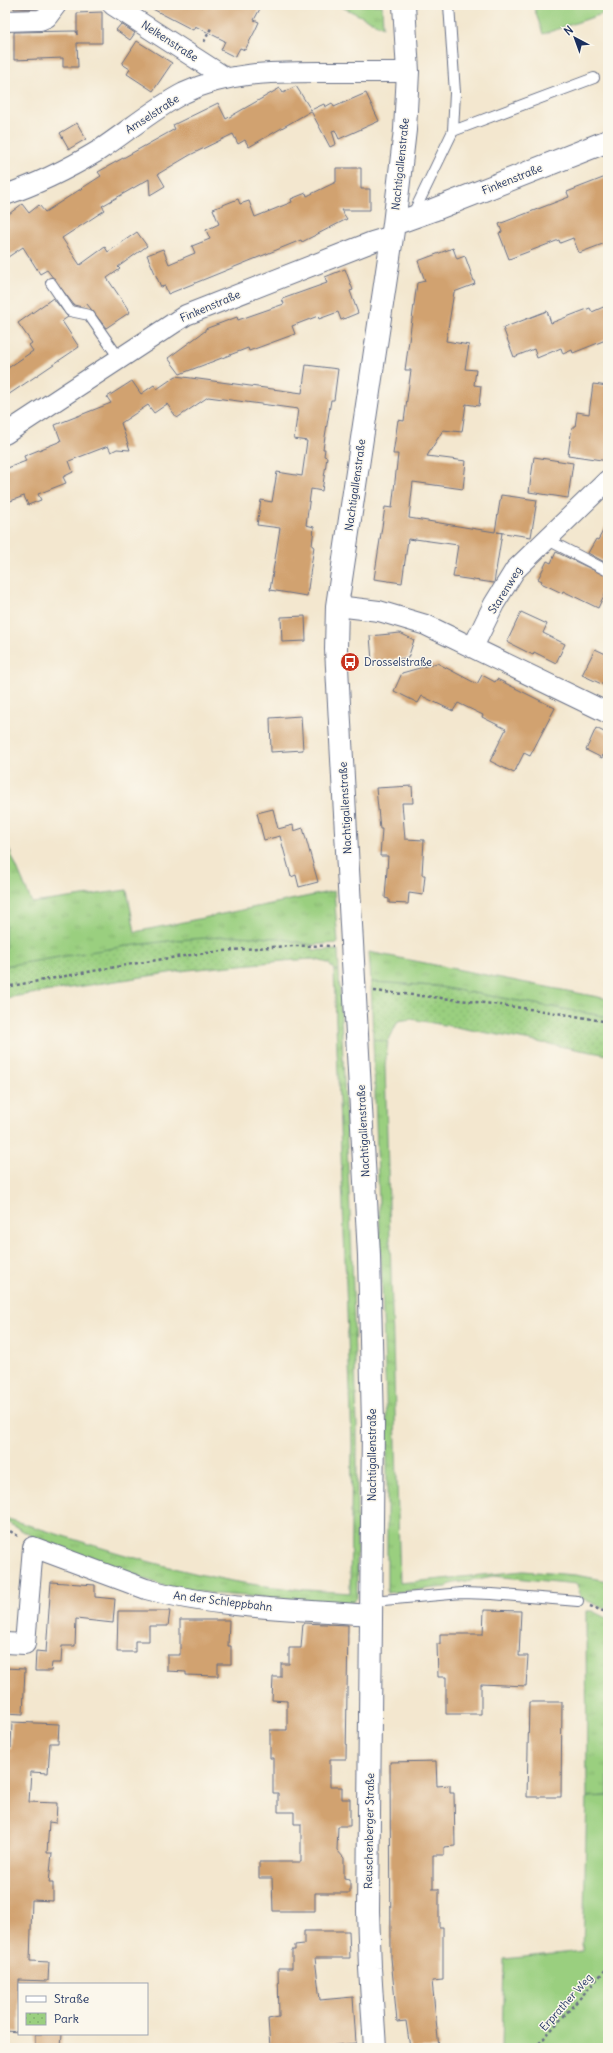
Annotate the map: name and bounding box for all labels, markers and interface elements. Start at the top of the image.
street label: Nelkenstraße [139,17,201,65]
north arrow [555,18,595,58]
text: N [561,23,576,38]
street label: Amselstraße [122,91,182,137]
street label: Nachtigallenstraße [388,117,412,211]
street label: Finkenstraße [480,160,544,198]
street label: Finkenstraße [178,287,242,325]
street label: Nachtigallenstraße [342,438,368,532]
street label: Starenweg [485,564,525,616]
bus stop icon: Drosselstraße [339,651,361,673]
place label: Drosselstraße [364,655,432,669]
street label: Nachtigallenstraße [336,761,354,855]
street label: Nachtigallenstraße [354,1084,372,1178]
street label: Nachtigallenstraße [365,1409,379,1501]
street label: An der Schleppbahn [173,1588,273,1614]
street label: Reuschenberger Straße [361,1773,377,1889]
street label: Erprather Weg [537,1970,595,2034]
legend [18,1983,148,2035]
text: Straße [54,1991,89,2006]
text: Park [54,2011,79,2026]

